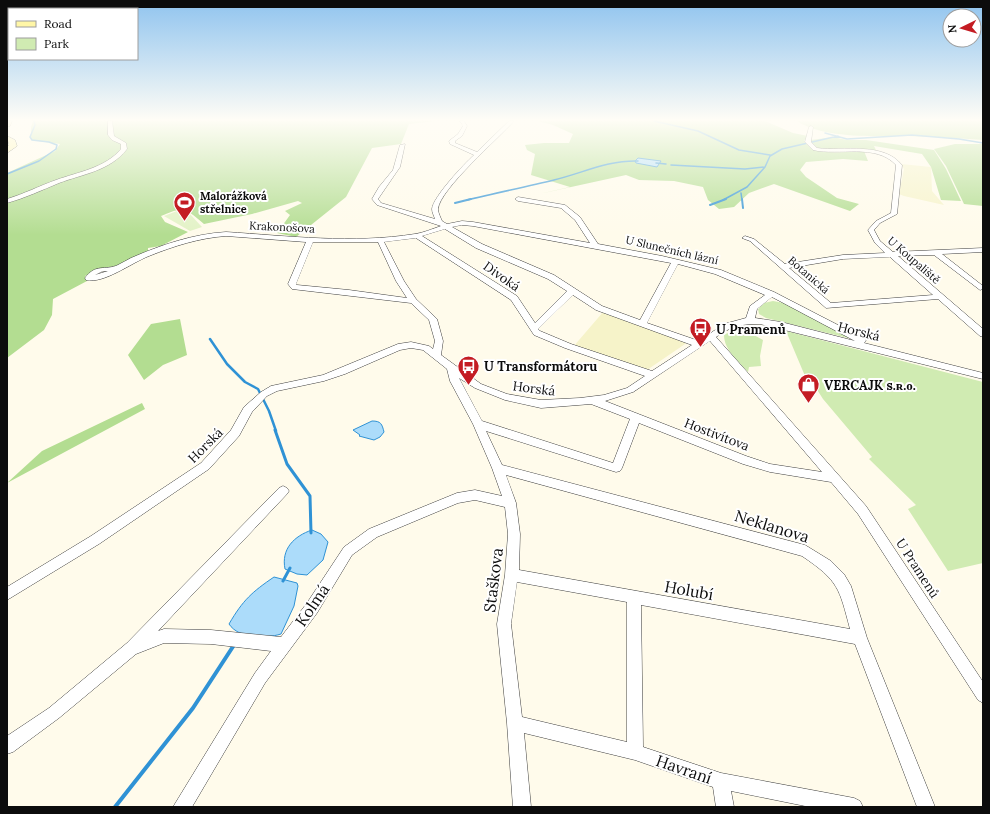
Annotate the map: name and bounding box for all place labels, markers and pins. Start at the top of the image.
sports icon: Malorážková střelnice [172,189,198,222]
place label: Malorážková střelnice [200,189,267,216]
bus stop icon: U Pramenů [687,316,713,349]
place label: U Pramenů [716,321,786,338]
bus stop icon: U Transformátoru [455,353,481,386]
place label: U Transformátoru [484,358,597,375]
shop icon: VERCAJK s.ʀ.ᴏ. [795,372,821,405]
place label: VERCAJK s.ʀ.ᴏ. [824,377,916,394]

